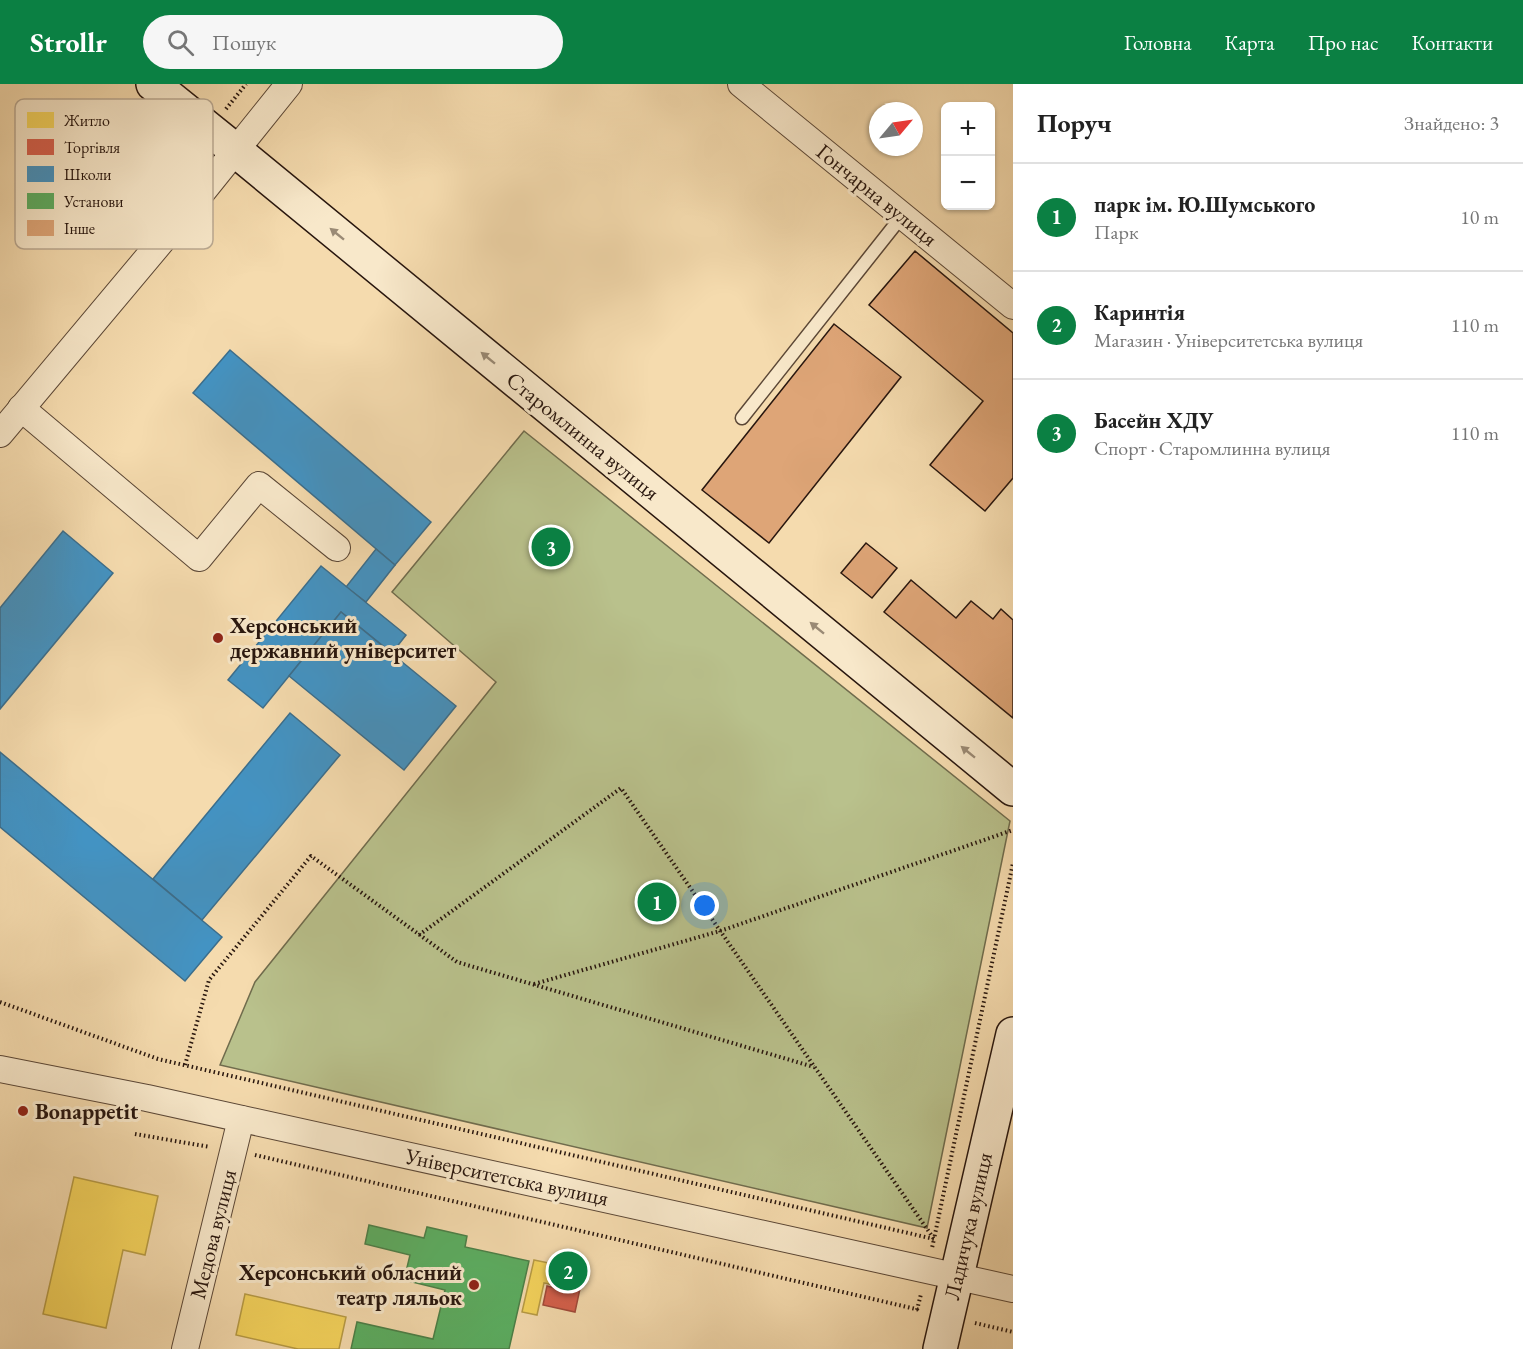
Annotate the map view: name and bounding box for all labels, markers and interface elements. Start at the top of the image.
search box [143,15,563,69]
text: Strollr [30,24,107,60]
icon: search [164,26,197,59]
text: Пошук [212,28,276,57]
text: Головна [1124,29,1192,56]
text: Карта [1225,29,1275,56]
text: Про нас [1308,29,1378,56]
text: Контакти [1411,29,1493,56]
legend [15,99,213,249]
north arrow [869,102,923,156]
map controls [941,102,995,210]
button: + [941,102,995,156]
text: Поруч [1037,106,1112,140]
text: Житло [63,110,110,131]
text: Знайдено: 3 [1404,110,1499,136]
text: Торгівля [64,137,120,158]
street label: Гончарна вулиця [810,137,944,253]
button: − [941,156,995,210]
text: Школи [64,164,112,185]
text: парк ім. Ю.Шумського [1094,190,1315,219]
text: Установи [63,191,124,212]
text: 1 [1051,204,1062,230]
text: 10 m [1460,204,1499,230]
text: Інше [64,218,95,239]
text: Парк [1094,219,1138,245]
one-way arrow [330,228,345,241]
text: Каринтія [1094,298,1185,327]
text: 2 [1051,312,1062,338]
text: 110 m [1451,312,1499,338]
text: Магазин · Університетська вулиця [1094,327,1363,353]
one-way arrow [480,351,496,364]
street label: Старомлинна вулиця [500,365,666,507]
text: Басейн ХДУ [1094,406,1214,435]
text: 3 [1051,420,1062,446]
text: 110 m [1451,420,1499,446]
text: Спорт · Старомлинна вулиця [1094,435,1331,461]
pin: 3 [532,524,570,570]
place label: Херсонський державний університет [229,611,457,665]
one-way arrow [809,622,825,635]
marker: Херсонський державний університет [211,631,225,645]
one-way arrow [961,746,976,759]
pin: 1 [638,880,676,924]
your location [690,891,719,920]
place label: Bonappetit [35,1097,139,1126]
marker: Bonappetit [16,1104,30,1118]
street label: Університетська вулиця [402,1141,611,1213]
street label: Ладичука вулиця [937,1149,999,1302]
street label: Медова вулиця [183,1166,243,1302]
pin: 2 [548,1248,588,1294]
place label: Херсонський обласний театр ляльок [238,1258,463,1312]
marker: Херсонський обласний театр ляльок [467,1278,481,1292]

